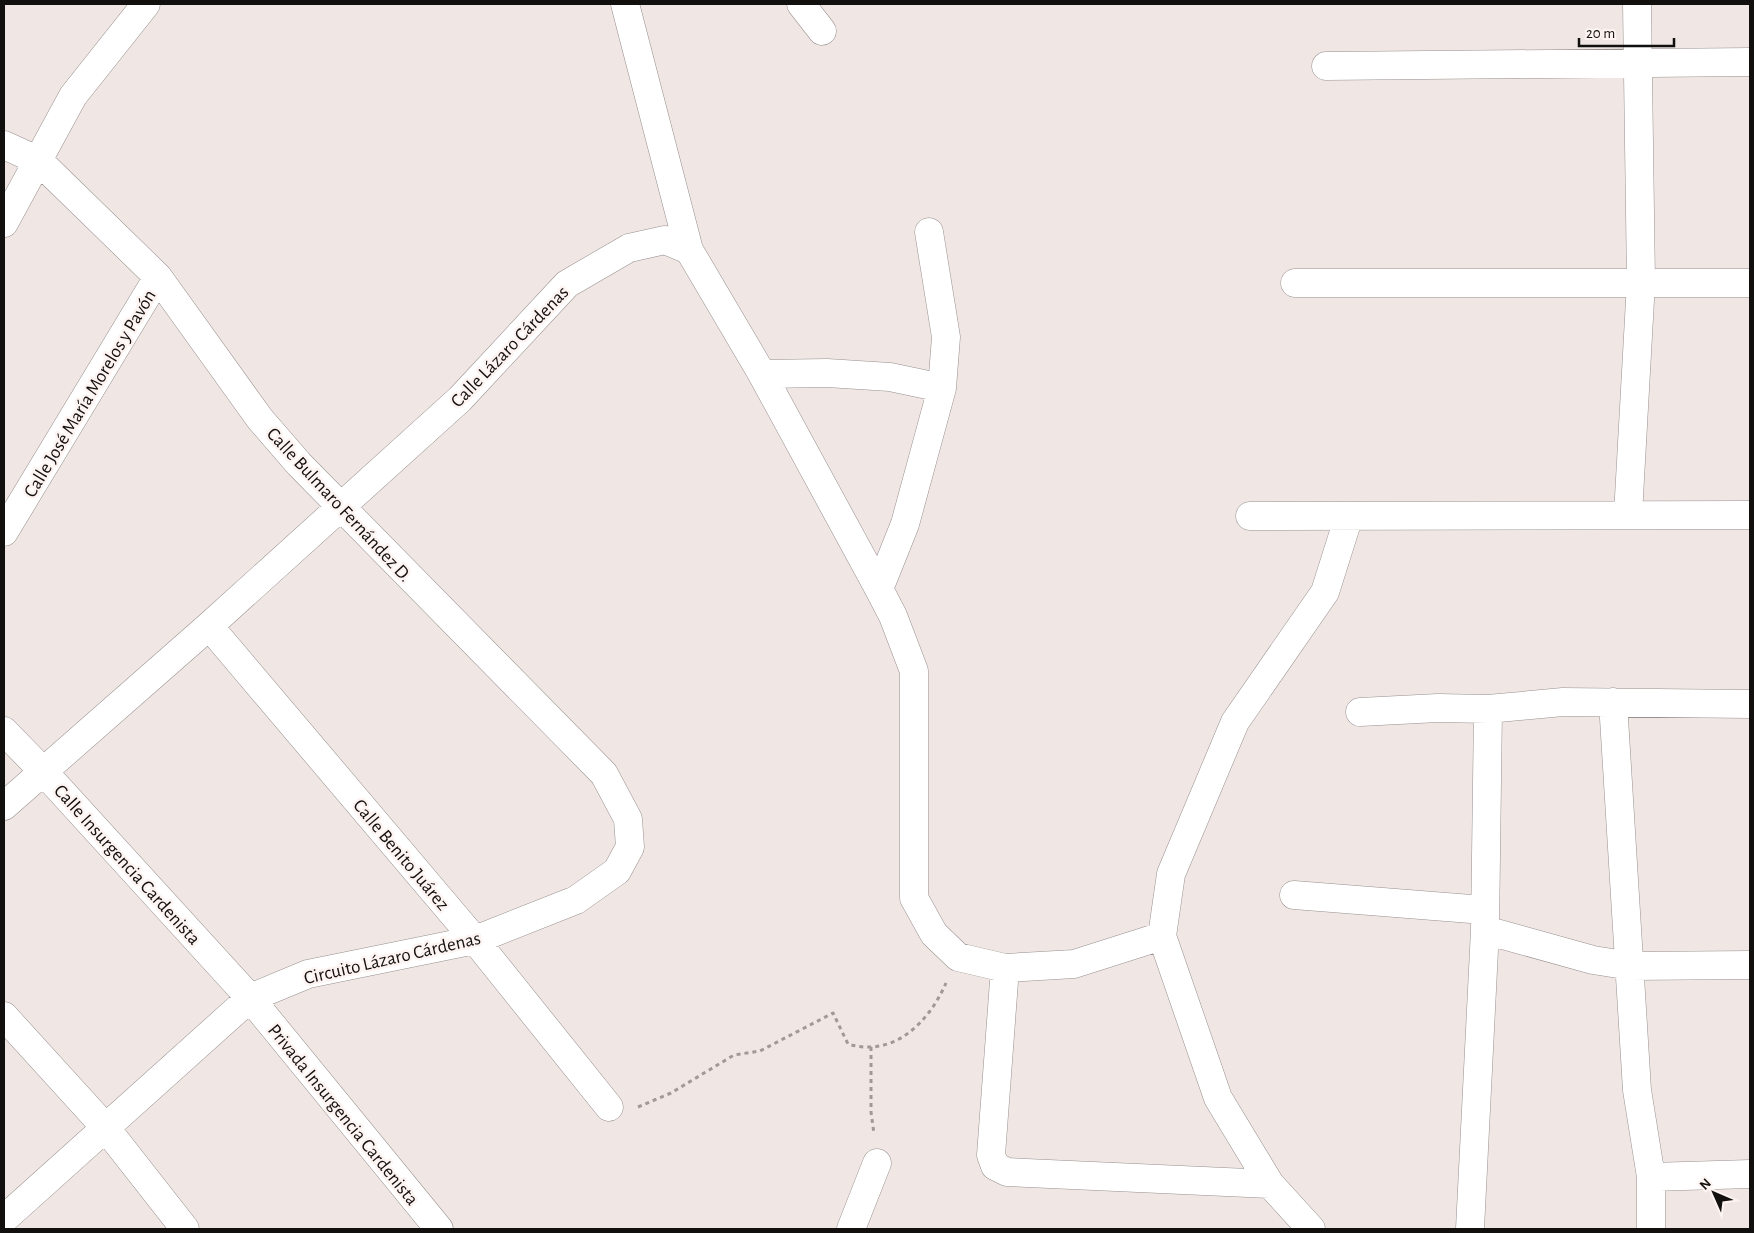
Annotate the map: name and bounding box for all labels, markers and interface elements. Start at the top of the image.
scale bar [1579,15,1674,47]
text: 20 m [1586,26,1615,41]
street label: Calle Lázaro Cárdenas [448,283,573,411]
street label: Calle José María Morelos y Pavón [21,287,160,501]
street label: Calle Bulmaro Fernández D. [263,424,415,586]
street label: Calle Insurgencia Cardenista [50,781,204,949]
street label: Calle Benito Juárez [349,796,453,914]
street label: Circuito Lázaro Cárdenas [302,929,483,988]
street label: Privada Insurgencia Cardenista [264,1021,422,1209]
north arrow [1689,1168,1739,1218]
text: N [1697,1176,1714,1193]

